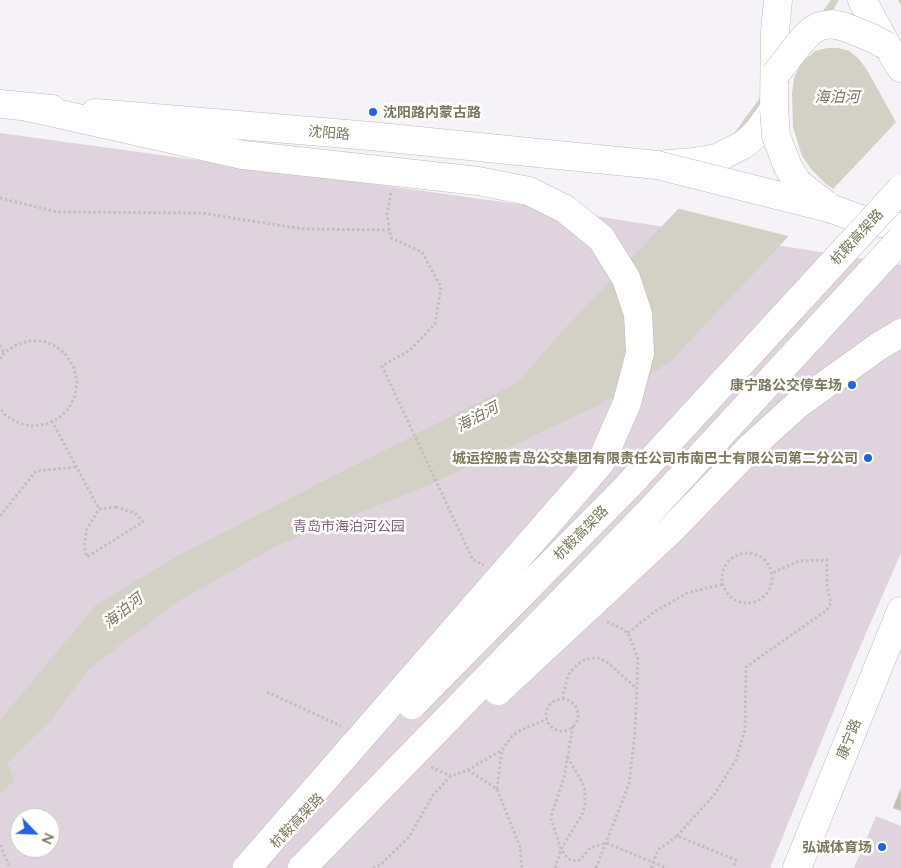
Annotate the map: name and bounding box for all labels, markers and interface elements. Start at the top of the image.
water label: 海泊河 [815,88,859,106]
place label: 沈阳路内蒙古路 [383,104,481,120]
marker: 沈阳路内蒙古路 [367,106,379,118]
street label: 沈阳路 [307,123,351,143]
street label: 杭鞍高架路 [827,206,887,268]
place label: 康宁路公交停车场 [730,377,842,393]
marker: 康宁路公交停车场 [846,379,858,391]
water label: 海泊河 [453,398,501,436]
place label: 城运控股青岛公交集团有限责任公司市南巴士有限公司第二分公司 [452,450,858,466]
marker: 城运控股青岛公交集团有限责任公司市南巴士有限公司第二分公司 [862,452,874,464]
street label: 杭鞍高架路 [550,502,612,564]
park label: 青岛市海泊河公园 [293,518,405,534]
water label: 海泊河 [100,590,146,632]
street label: 康宁路 [833,716,865,762]
street label: 杭鞍高架路 [267,790,327,852]
north arrow [10,808,60,858]
text: N [38,831,58,847]
place label: 弘诚体育场 [802,839,872,855]
marker: 弘诚体育场 [876,841,888,853]

